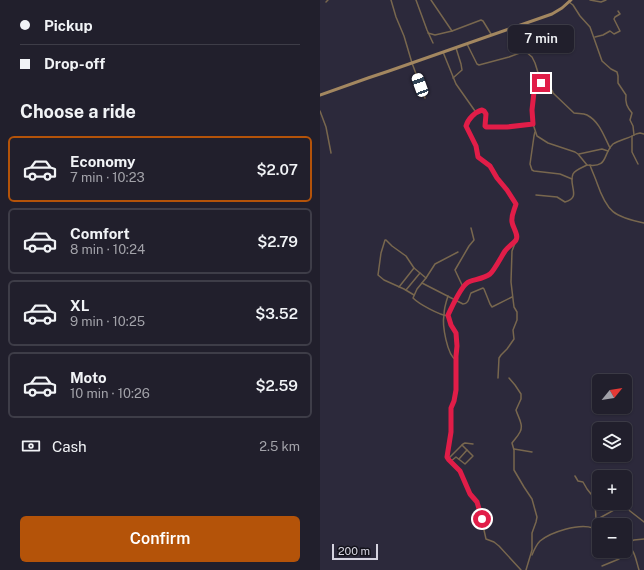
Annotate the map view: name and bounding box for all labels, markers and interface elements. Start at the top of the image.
text: Pickup [44,17,93,34]
callout: 7 min [508,25,574,53]
text: 7 min [524,31,558,46]
text: Drop-off [44,55,105,72]
car [410,72,430,98]
route end [532,74,550,92]
text: Choose a ride [20,101,136,122]
icon: car [22,151,58,187]
text: Economy [70,153,135,170]
text: $2.07 [257,161,298,178]
text: 7 min · 10:23 [70,170,145,185]
icon: car [22,223,58,259]
text: Comfort [70,225,130,242]
text: $2.79 [257,233,298,250]
text: 8 min · 10:24 [70,242,145,257]
icon: car [22,295,58,331]
text: XL [70,297,89,314]
text: $3.52 [255,305,298,322]
text: 9 min · 10:25 [70,314,145,329]
icon: car [22,367,58,403]
text: Moto [70,369,107,386]
north arrow [592,374,632,414]
map controls [592,374,632,558]
text: $2.59 [255,377,298,394]
text: 10 min · 10:26 [70,386,150,401]
button: layers [592,422,632,462]
icon: cash [20,435,42,457]
text: Cash [52,438,87,455]
text: 2.5 km [259,439,300,454]
button: + [592,470,632,510]
route start [473,510,491,528]
button: Confirm [20,516,300,562]
button: − [592,518,632,558]
scale bar [332,542,378,561]
text: 200 m [338,545,370,557]

